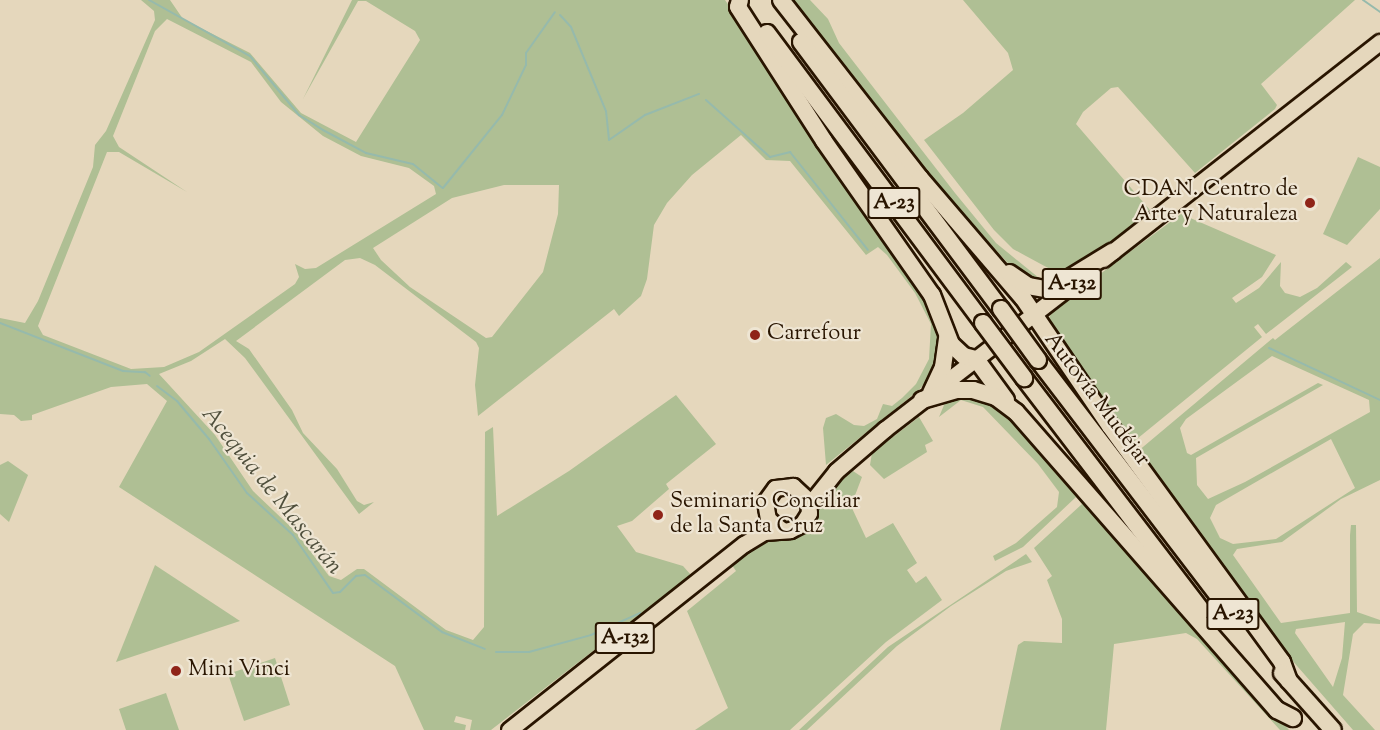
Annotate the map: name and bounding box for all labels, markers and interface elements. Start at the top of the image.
place label: CDAN. Centro de Arte y Naturaleza [1123,177,1298,228]
road number: A-23 [867,185,921,221]
marker: CDAN. Centro de Arte y Naturaleza [1303,196,1317,210]
road number: A-132 [1040,266,1104,302]
place label: Carrefour [767,322,861,348]
marker: Carrefour [748,328,762,342]
street label: Autovía Mudéjar [1037,328,1155,472]
water label: Acequia de Mascarán [194,401,348,581]
place label: Seminario Conciliar de la Santa Cruz [670,489,860,540]
marker: Seminario Conciliar de la Santa Cruz [651,508,665,522]
road number: A-23 [1206,596,1260,632]
road number: A-132 [594,620,656,656]
place label: Mini Vinci [188,658,290,684]
marker: Mini Vinci [169,664,183,678]

